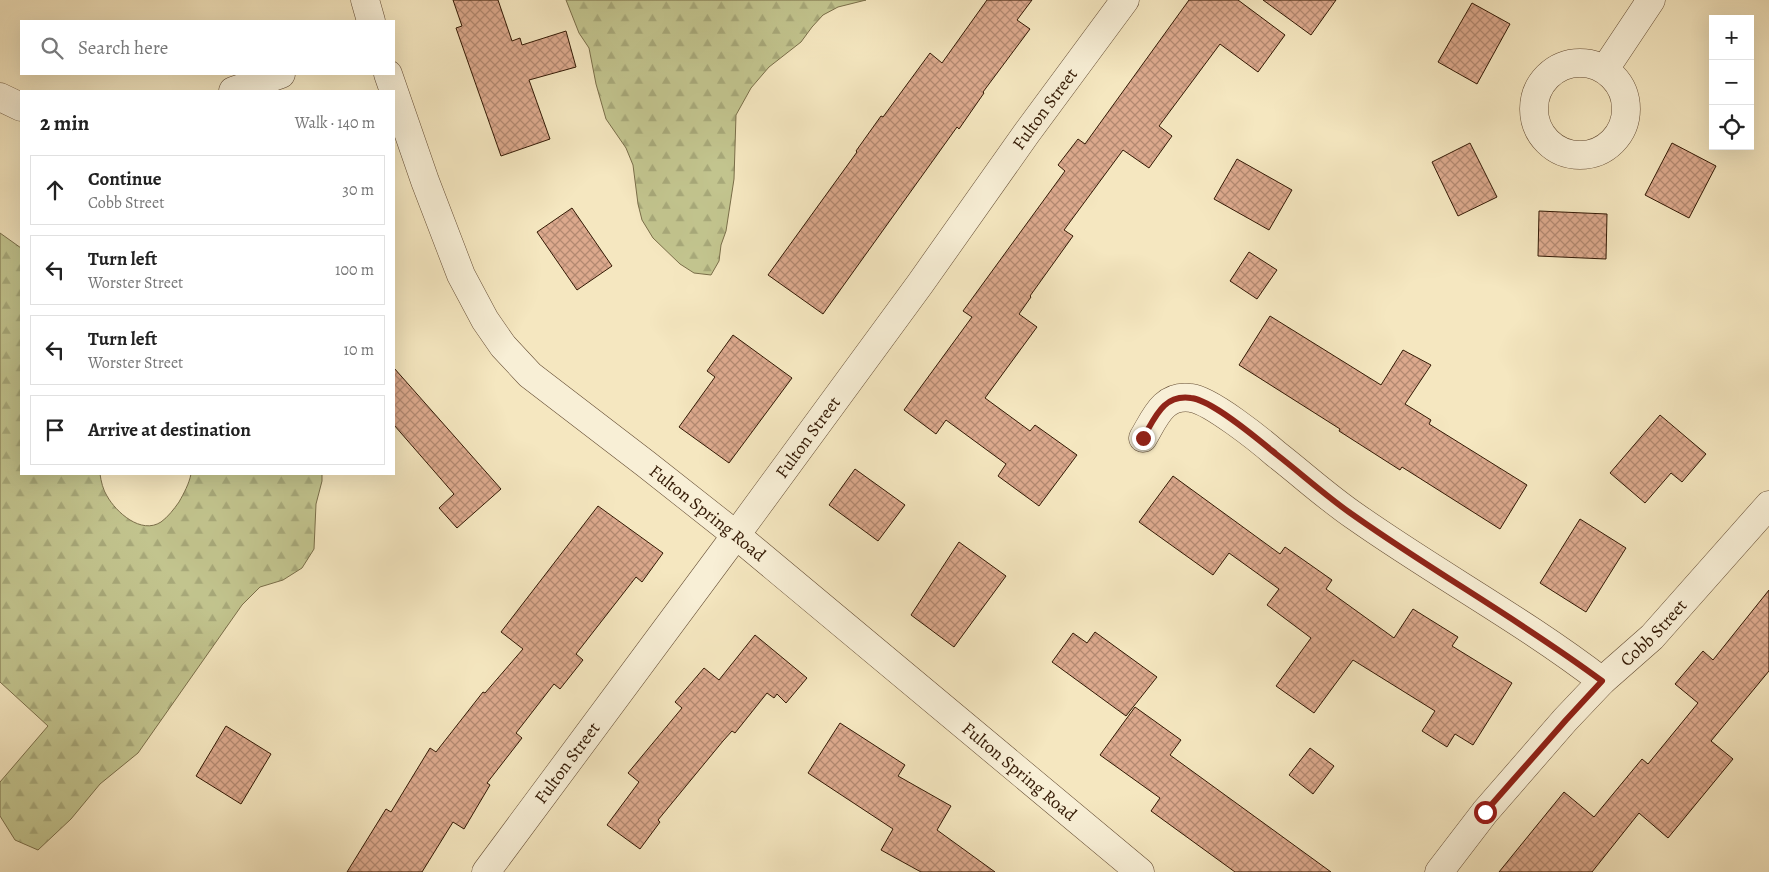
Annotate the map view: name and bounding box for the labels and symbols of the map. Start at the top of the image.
street label: Fulton Street [1007,63,1083,154]
street label: Fulton Street [770,391,846,483]
route end [1132,427,1155,450]
street label: Fulton Spring Road [644,459,771,567]
street label: Cobb Street [1615,594,1692,672]
street label: Fulton Spring Road [957,716,1082,827]
street label: Fulton Street [529,717,605,809]
route start [1474,801,1497,824]

